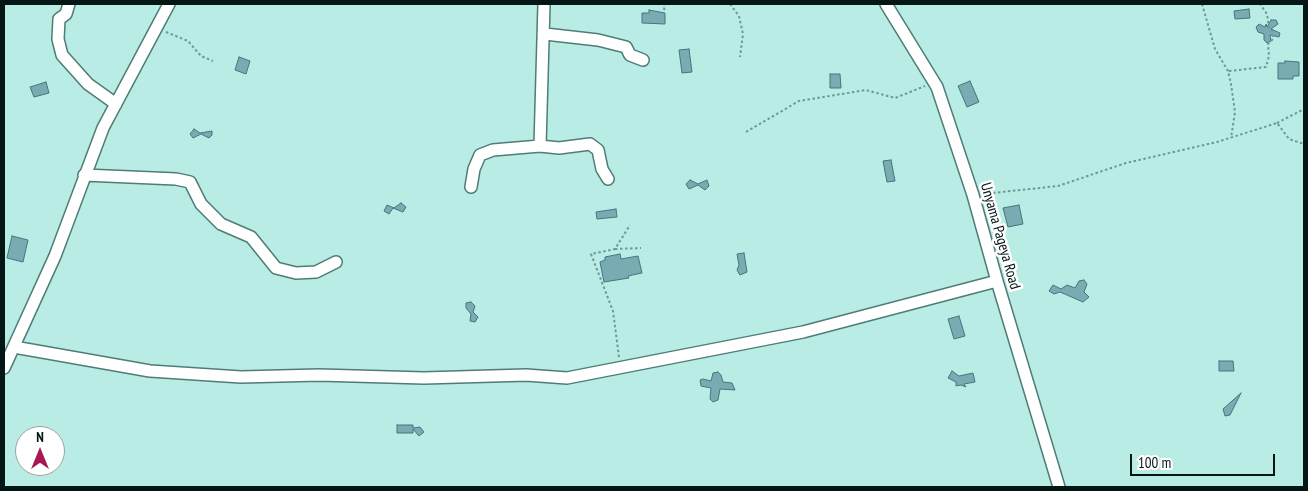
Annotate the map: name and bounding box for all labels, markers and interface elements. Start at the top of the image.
street label: Unyama Pageya Road [976,181,1024,291]
north arrow [15,426,65,476]
text: N [36,428,44,446]
scale bar [1133,444,1278,476]
text: 100 m [1138,453,1171,472]

